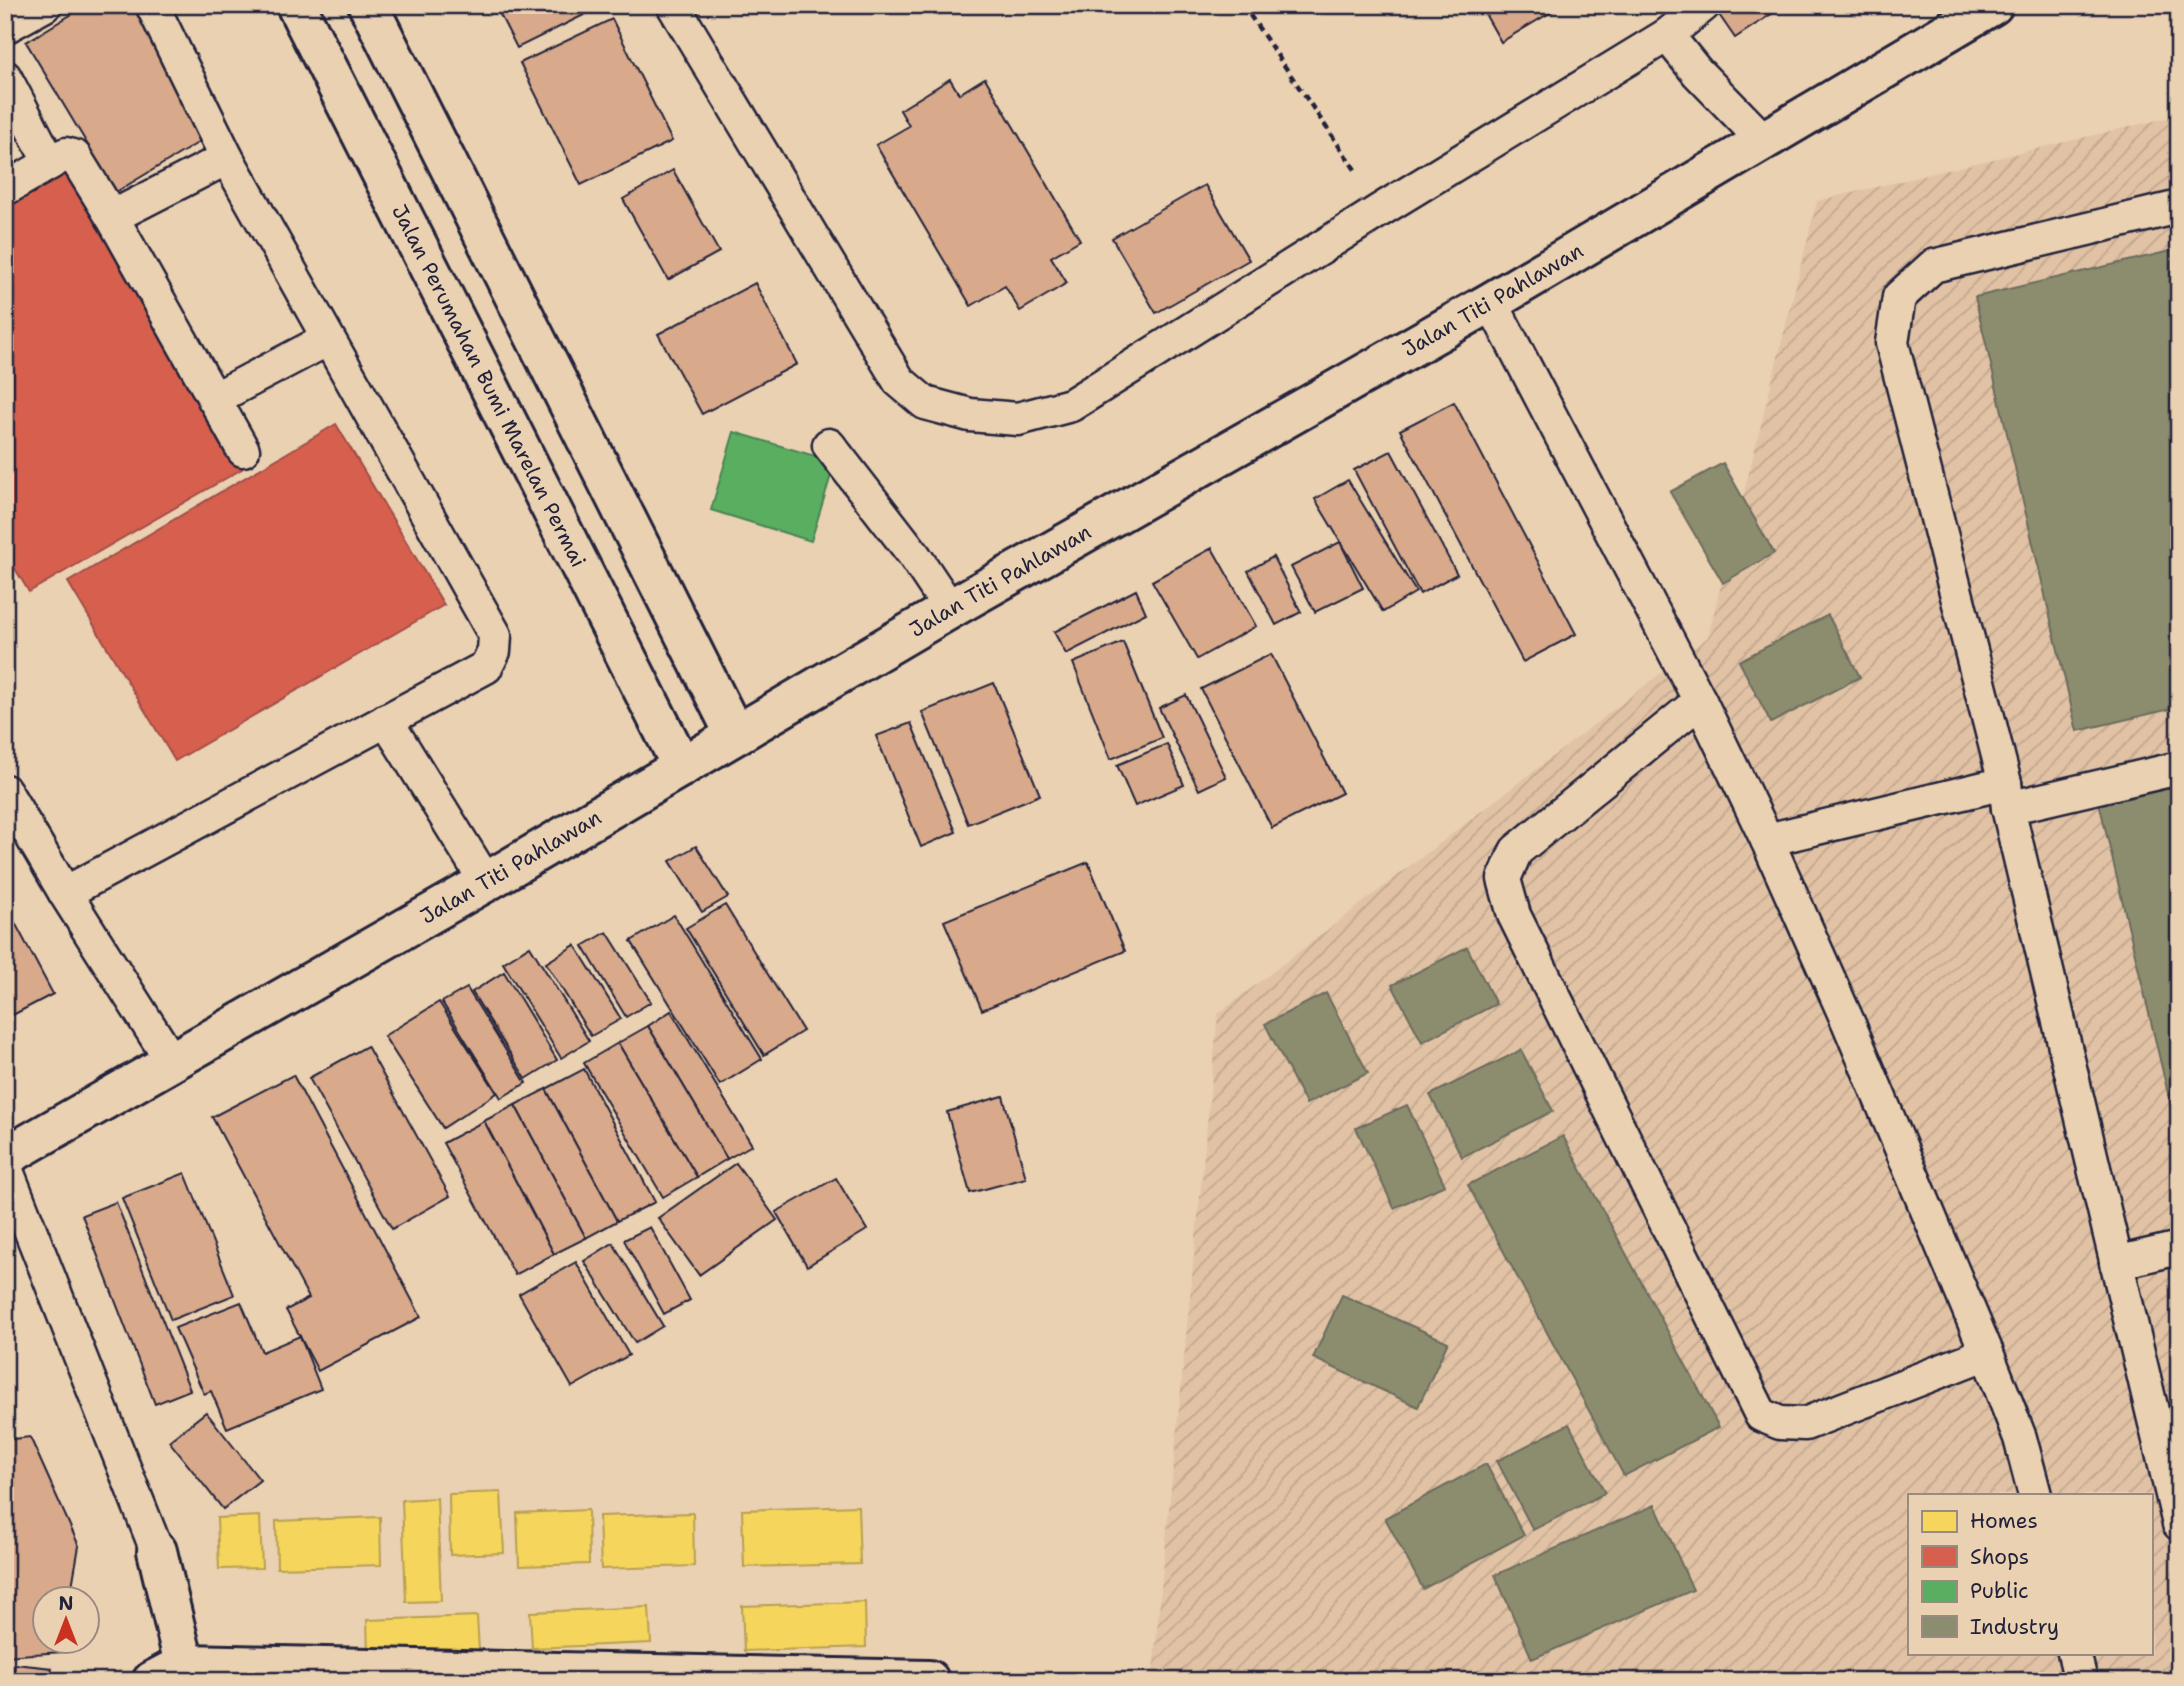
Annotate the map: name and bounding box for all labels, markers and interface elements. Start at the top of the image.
street label: Jalan Perumahan Bumi Marelan Permai [385,200,593,572]
street label: Jalan Titi Pahlawan [1397,236,1589,363]
street label: Jalan Titi Pahlawan [904,518,1096,644]
street label: Jalan Titi Pahlawan [415,803,606,931]
legend [1908,1494,2152,1654]
text: Homes [1970,1507,2038,1535]
text: Shops [1970,1543,2029,1571]
text: Public [1970,1577,2029,1605]
north arrow [32,1584,102,1654]
text: N [58,1591,74,1616]
text: Industry [1970,1613,2059,1641]

